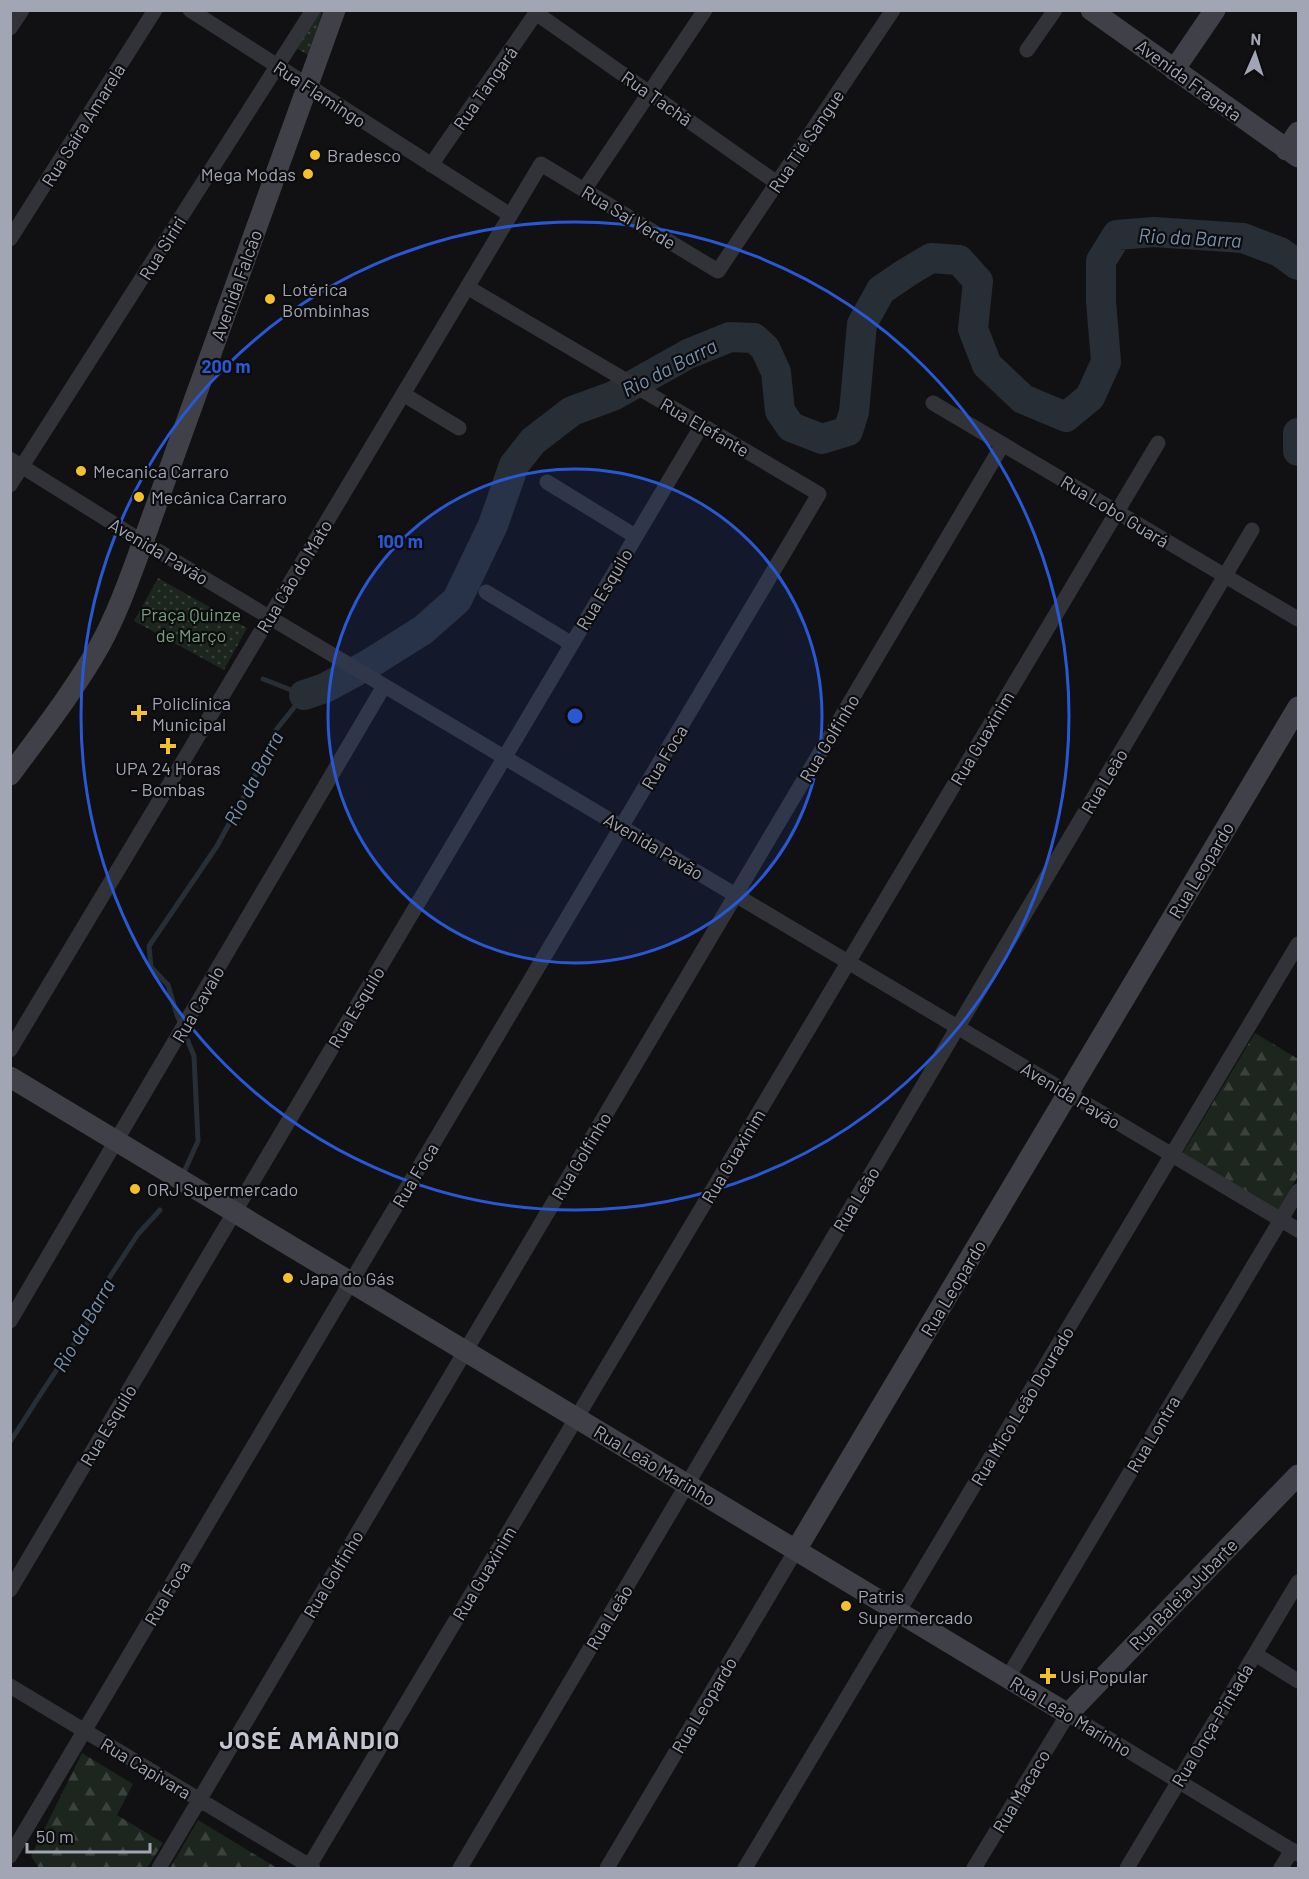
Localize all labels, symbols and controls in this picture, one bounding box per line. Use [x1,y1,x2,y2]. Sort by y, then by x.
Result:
north arrow [1225,24,1285,84]
text: N [1250,29,1262,48]
street label: Avenida Fragata [1132,34,1246,126]
street label: Rua Tangará [448,42,522,134]
street label: Rua Flamingo [270,56,370,132]
street label: Rua Saíra Amarela [36,60,130,190]
street label: Rua Tachã [618,66,696,130]
street label: Rua Tié Sangue [763,85,849,197]
place label: Bradesco [327,144,401,166]
marker: Bradesco [308,148,322,162]
place label: Mega Modas [201,163,296,185]
marker: Mega Modas [301,167,315,181]
street label: Rua Saí Verde [578,180,680,254]
street label: Rua Siriri [134,212,190,284]
water label: Rio da Barra [1138,222,1242,252]
street label: Avenida Falcão [206,227,266,343]
place label: Lotérica Bombinhas [282,278,370,321]
marker: Lotérica Bombinhas [263,292,277,306]
water label: Rio da Barra [618,333,720,401]
text: 200 m [201,355,251,377]
street label: Rua Elefante [657,393,753,461]
place label: Mecanica Carraro [93,460,229,482]
marker: Mecanica Carraro [74,464,88,478]
street label: Rua Lobo Guará [1057,470,1173,552]
place label: Mecânica Carraro [151,486,287,508]
marker: Mecânica Carraro [132,490,146,504]
street label: Avenida Pavão [105,513,213,589]
street label: Rua Cão do Mato [252,515,336,637]
text: 100 m [377,530,423,552]
street label: Rua Esquilo [571,544,637,634]
park label: Praça Quinze de Março [141,603,241,646]
street label: Rua Guaxinim [945,687,1019,789]
street label: Rua Golfinho [794,690,864,786]
place label: Policlínica Municipal [152,692,231,735]
marker: Policlínica Municipal [130,704,148,722]
centre of rings [565,706,585,726]
street label: Rua Foca [636,721,692,793]
water label: Rio da Barra [218,727,288,829]
marker: UPA 24 Horas - Bombas [159,737,177,755]
street label: Rua Leão [1076,744,1132,818]
place label: UPA 24 Horas - Bombas [115,757,221,800]
street label: Avenida Pavão [600,808,708,884]
street label: Rua Leopardo [1164,818,1238,922]
street label: Rua Cavalo [167,962,229,1046]
street label: Rua Esquilo [323,962,389,1052]
street label: Avenida Pavão [1017,1057,1125,1133]
street label: Rua Guaxinim [696,1105,770,1207]
street label: Rua Golfinho [546,1108,616,1204]
street label: Rua Foca [387,1139,443,1211]
street label: Rua Leão [828,1162,884,1236]
place label: ORJ Supermercado [147,1178,298,1200]
marker: ORJ Supermercado [128,1182,142,1196]
street label: Rua Leopardo [916,1236,990,1340]
place label: Japa do Gás [300,1267,394,1289]
marker: Japa do Gás [281,1271,295,1285]
water label: Rio da Barra [47,1274,119,1376]
street label: Rua Mico Leão Dourado [966,1322,1078,1490]
street label: Rua Esquilo [75,1380,141,1470]
street label: Rua Lontra [1122,1392,1184,1476]
street label: Rua Leão Marinho [590,1420,720,1510]
street label: Rua Guaxinim [447,1522,521,1624]
street label: Rua Golfinho [298,1526,368,1622]
street label: Rua Baleia Jubarte [1124,1534,1242,1654]
street label: Rua Foca [139,1557,195,1629]
street label: Rua Leão [581,1580,637,1654]
place label: Patris Supermercado [858,1585,973,1628]
marker: Patris Supermercado [839,1599,853,1613]
street label: Rua Leopardo [667,1653,741,1757]
street label: Rua Onça-Pintada [1167,1660,1257,1790]
place label: Usi Popular [1060,1665,1149,1687]
marker: Usi Popular [1041,1669,1055,1683]
street label: Rua Leão Marinho [1006,1671,1136,1761]
district label: JOSÉ AMÂNDIO [219,1725,401,1754]
street label: Rua Capivara [97,1732,195,1804]
street label: Rua Macaco [988,1745,1054,1837]
scale bar [27,1816,150,1854]
text: 50 m [36,1825,74,1847]

